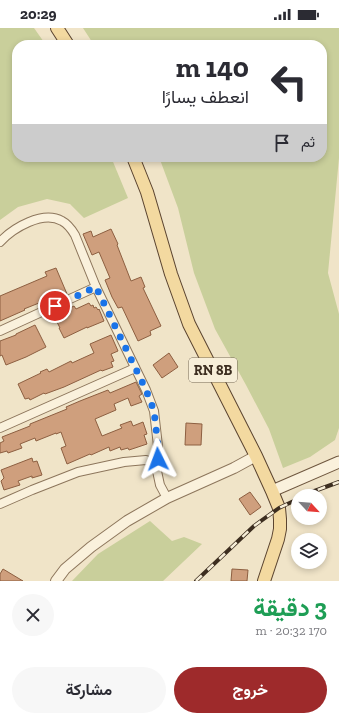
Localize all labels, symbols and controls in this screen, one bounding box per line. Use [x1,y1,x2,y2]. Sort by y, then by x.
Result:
text: 20:29 [20,5,57,23]
text: 140 m [176,51,249,84]
icon: left [263,56,315,108]
text: انعطف يسارًا [162,86,249,108]
icon: arrive [271,132,293,154]
text: ثم [301,133,315,151]
pin [38,289,72,323]
icon: arrive [44,295,66,317]
road number: RN 8B [189,358,237,382]
position arrow [137,438,179,480]
north arrow [291,489,327,525]
map controls [291,489,327,569]
button: layers [291,533,327,569]
text: 3 دقيقة [253,593,327,622]
button: close [12,594,54,636]
text: 170 m · 20:32 [256,623,327,638]
button: مشاركة [12,667,166,713]
button: خروج [174,667,327,713]

